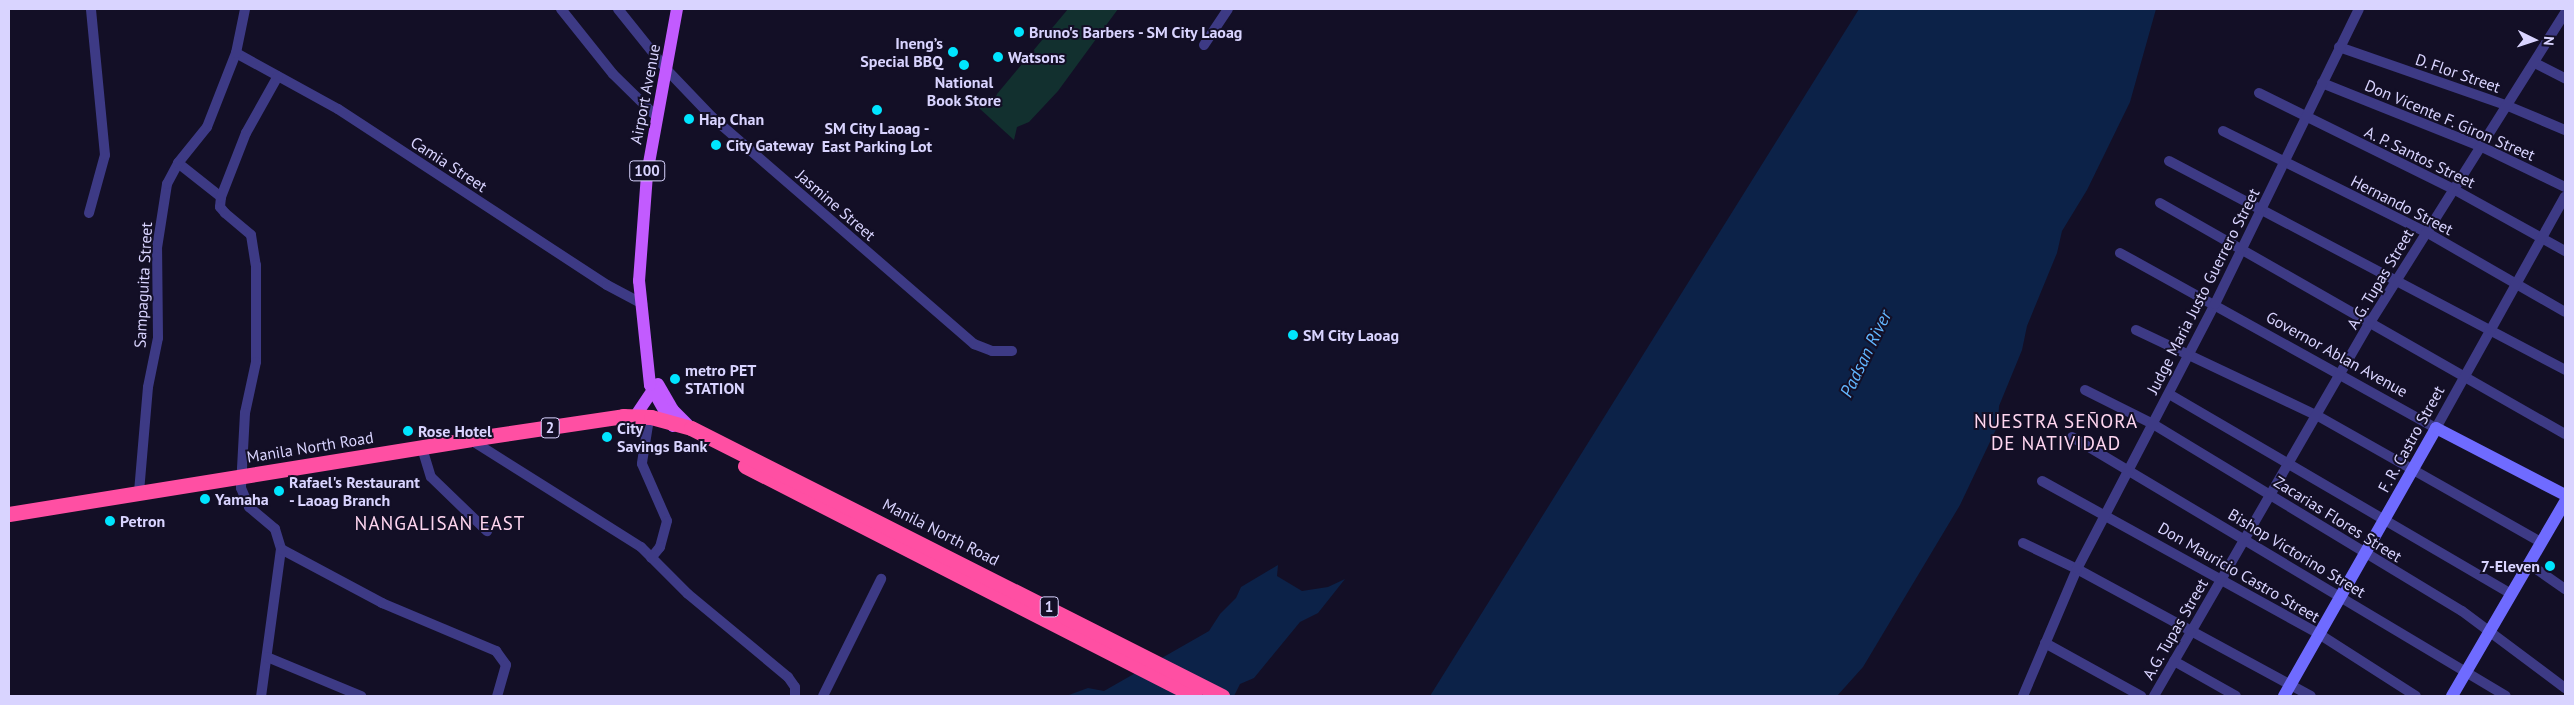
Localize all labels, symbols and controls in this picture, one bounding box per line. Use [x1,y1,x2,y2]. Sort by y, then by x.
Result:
north arrow [2509,15,2559,65]
place label: Bruno's Barbers - SM City Laoag [1029,22,1245,42]
marker: Bruno's Barbers - SM City Laoag [1013,26,1025,38]
place label: Ineng’s Special BBQ [860,33,943,71]
text: N [2540,36,2558,46]
street label: Airport Avenue [626,42,664,146]
marker: Ineng’s Special BBQ [947,46,959,58]
place label: Watsons [1008,47,1065,67]
street label: D. Flor Street [2412,49,2504,97]
marker: Watsons [992,51,1004,63]
marker: National Book Store [958,59,970,71]
place label: National Book Store [927,72,1001,110]
street label: Don Vicente F. Giron Street [2361,75,2539,165]
marker: SM City Laoag - East Parking Lot [871,104,883,116]
place label: Hap Chan [699,109,764,129]
marker: Hap Chan [683,113,695,125]
place label: SM City Laoag - East Parking Lot [822,118,932,156]
street label: A. P. Santos Street [2361,121,2479,193]
street label: Camia Street [407,132,491,196]
place label: City Gateway [726,135,815,155]
marker: City Gateway [710,139,722,151]
road number: 100 [628,158,666,184]
street label: Jasmine Street [792,165,880,245]
street label: Hernando Street [2348,171,2456,239]
street label: Judge Maria Justo Guerrero Street [2143,185,2263,397]
street label: Sampaguita Street [130,222,156,348]
street label: A.G. Tupas Street [2342,225,2418,333]
water label: Padsan River [1836,307,1896,401]
street label: Governor Ablan Avenue [2262,307,2412,401]
place label: SM City Laoag [1303,325,1400,345]
marker: SM City Laoag [1287,329,1299,341]
place label: metro PET STATION [685,360,756,398]
marker: metro PET STATION [669,373,681,385]
street label: F. R. Castro Street [2373,381,2449,497]
district label: NUESTRA SEÑORA DE NATIVIDAD [1972,411,2140,455]
road number: 2 [540,416,560,440]
place label: City Savings Bank [617,418,707,456]
place label: Rose Hotel [418,421,492,441]
marker: Rose Hotel [402,425,414,437]
street label: Manila North Road [245,427,375,467]
marker: City Savings Bank [601,431,613,443]
place label: Rafael's Restaurant - Laoag Branch [289,472,420,510]
street label: Zacarias Flores Street [2271,472,2405,566]
marker: Rafael's Restaurant - Laoag Branch [273,485,285,497]
place label: Yamaha [215,489,269,509]
marker: Yamaha [199,493,211,505]
street label: Manila North Road [880,494,1002,570]
street label: Bishop Victorino Street [2225,504,2369,602]
place label: Petron [120,511,165,531]
district label: NANGALISAN EAST [353,513,527,535]
marker: Petron [104,515,116,527]
street label: Don Mauricio Castro Street [2155,518,2323,626]
place label: 7-Eleven [2481,556,2540,576]
marker: 7-Eleven [2544,560,2556,572]
street label: A.G. Tupas Street [2138,574,2212,684]
road number: 1 [1039,594,1059,620]

